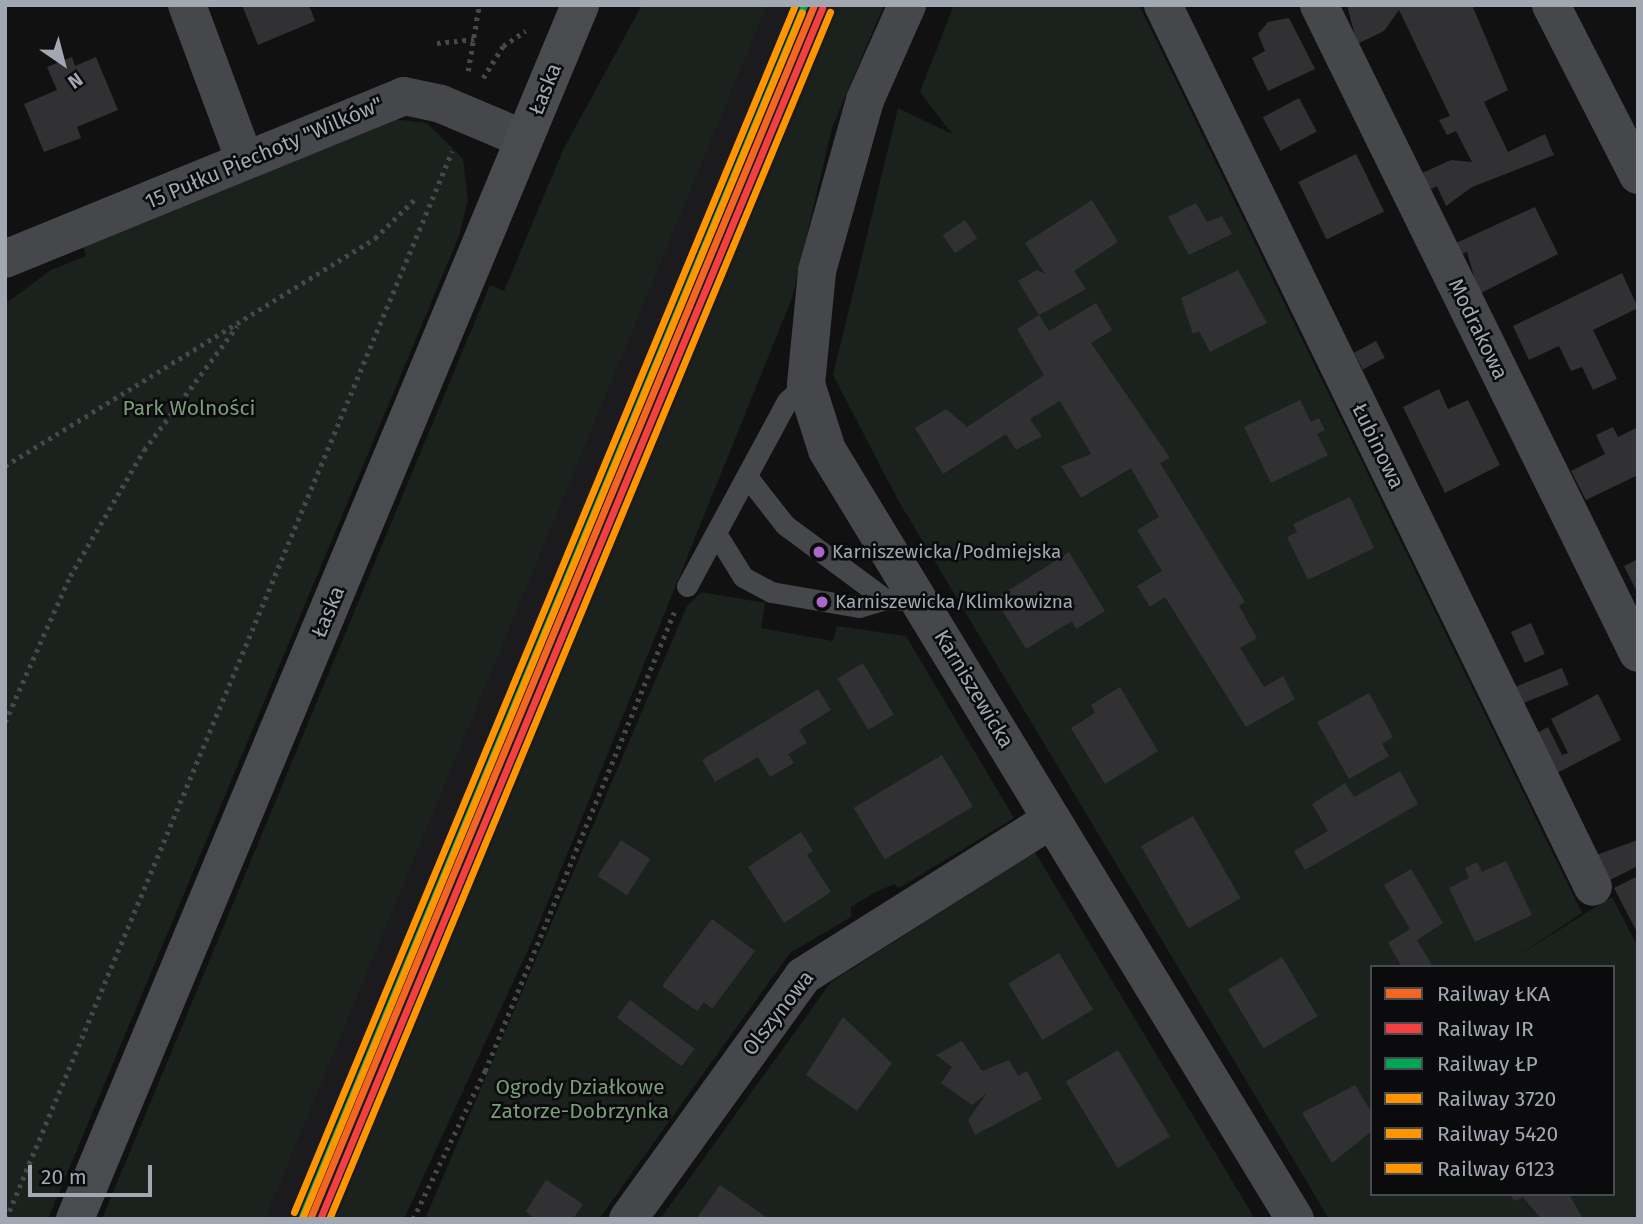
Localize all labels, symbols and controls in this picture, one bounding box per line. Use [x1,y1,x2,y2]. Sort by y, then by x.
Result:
north arrow [28,28,98,98]
street label: Łaska [523,59,567,119]
text: N [64,68,87,94]
street label: 15 Pułku Piechoty "Wilków" [141,91,387,215]
street label: Modrakowa [1443,274,1513,384]
park label: Park Wolności [123,395,255,421]
street label: Łubinowa [1347,399,1409,493]
place label: Karniszewicka/Podmiejska [832,541,1061,563]
marker: Karniszewicka/Podmiejska [812,545,826,559]
street label: Łaska [306,582,350,642]
place label: Karniszewicka/Klimkowizna [835,591,1073,613]
marker: Karniszewicka/Klimkowizna [815,595,829,609]
street label: Karniszewicka [929,625,1019,753]
legend [1370,965,1615,1196]
street label: Olszynowa [737,966,819,1060]
text: Railway ŁKA [1437,981,1550,1007]
text: Railway IR [1437,1016,1534,1042]
text: Railway ŁP [1437,1051,1538,1077]
park label: Ogrody Działkowe Zatorze-Dobrzynka [491,1074,669,1124]
text: Railway 3720 [1437,1086,1556,1112]
text: Railway 5420 [1437,1121,1558,1147]
scale bar [32,1150,156,1194]
text: Railway 6123 [1437,1156,1555,1182]
text: 20 m [41,1164,87,1190]

